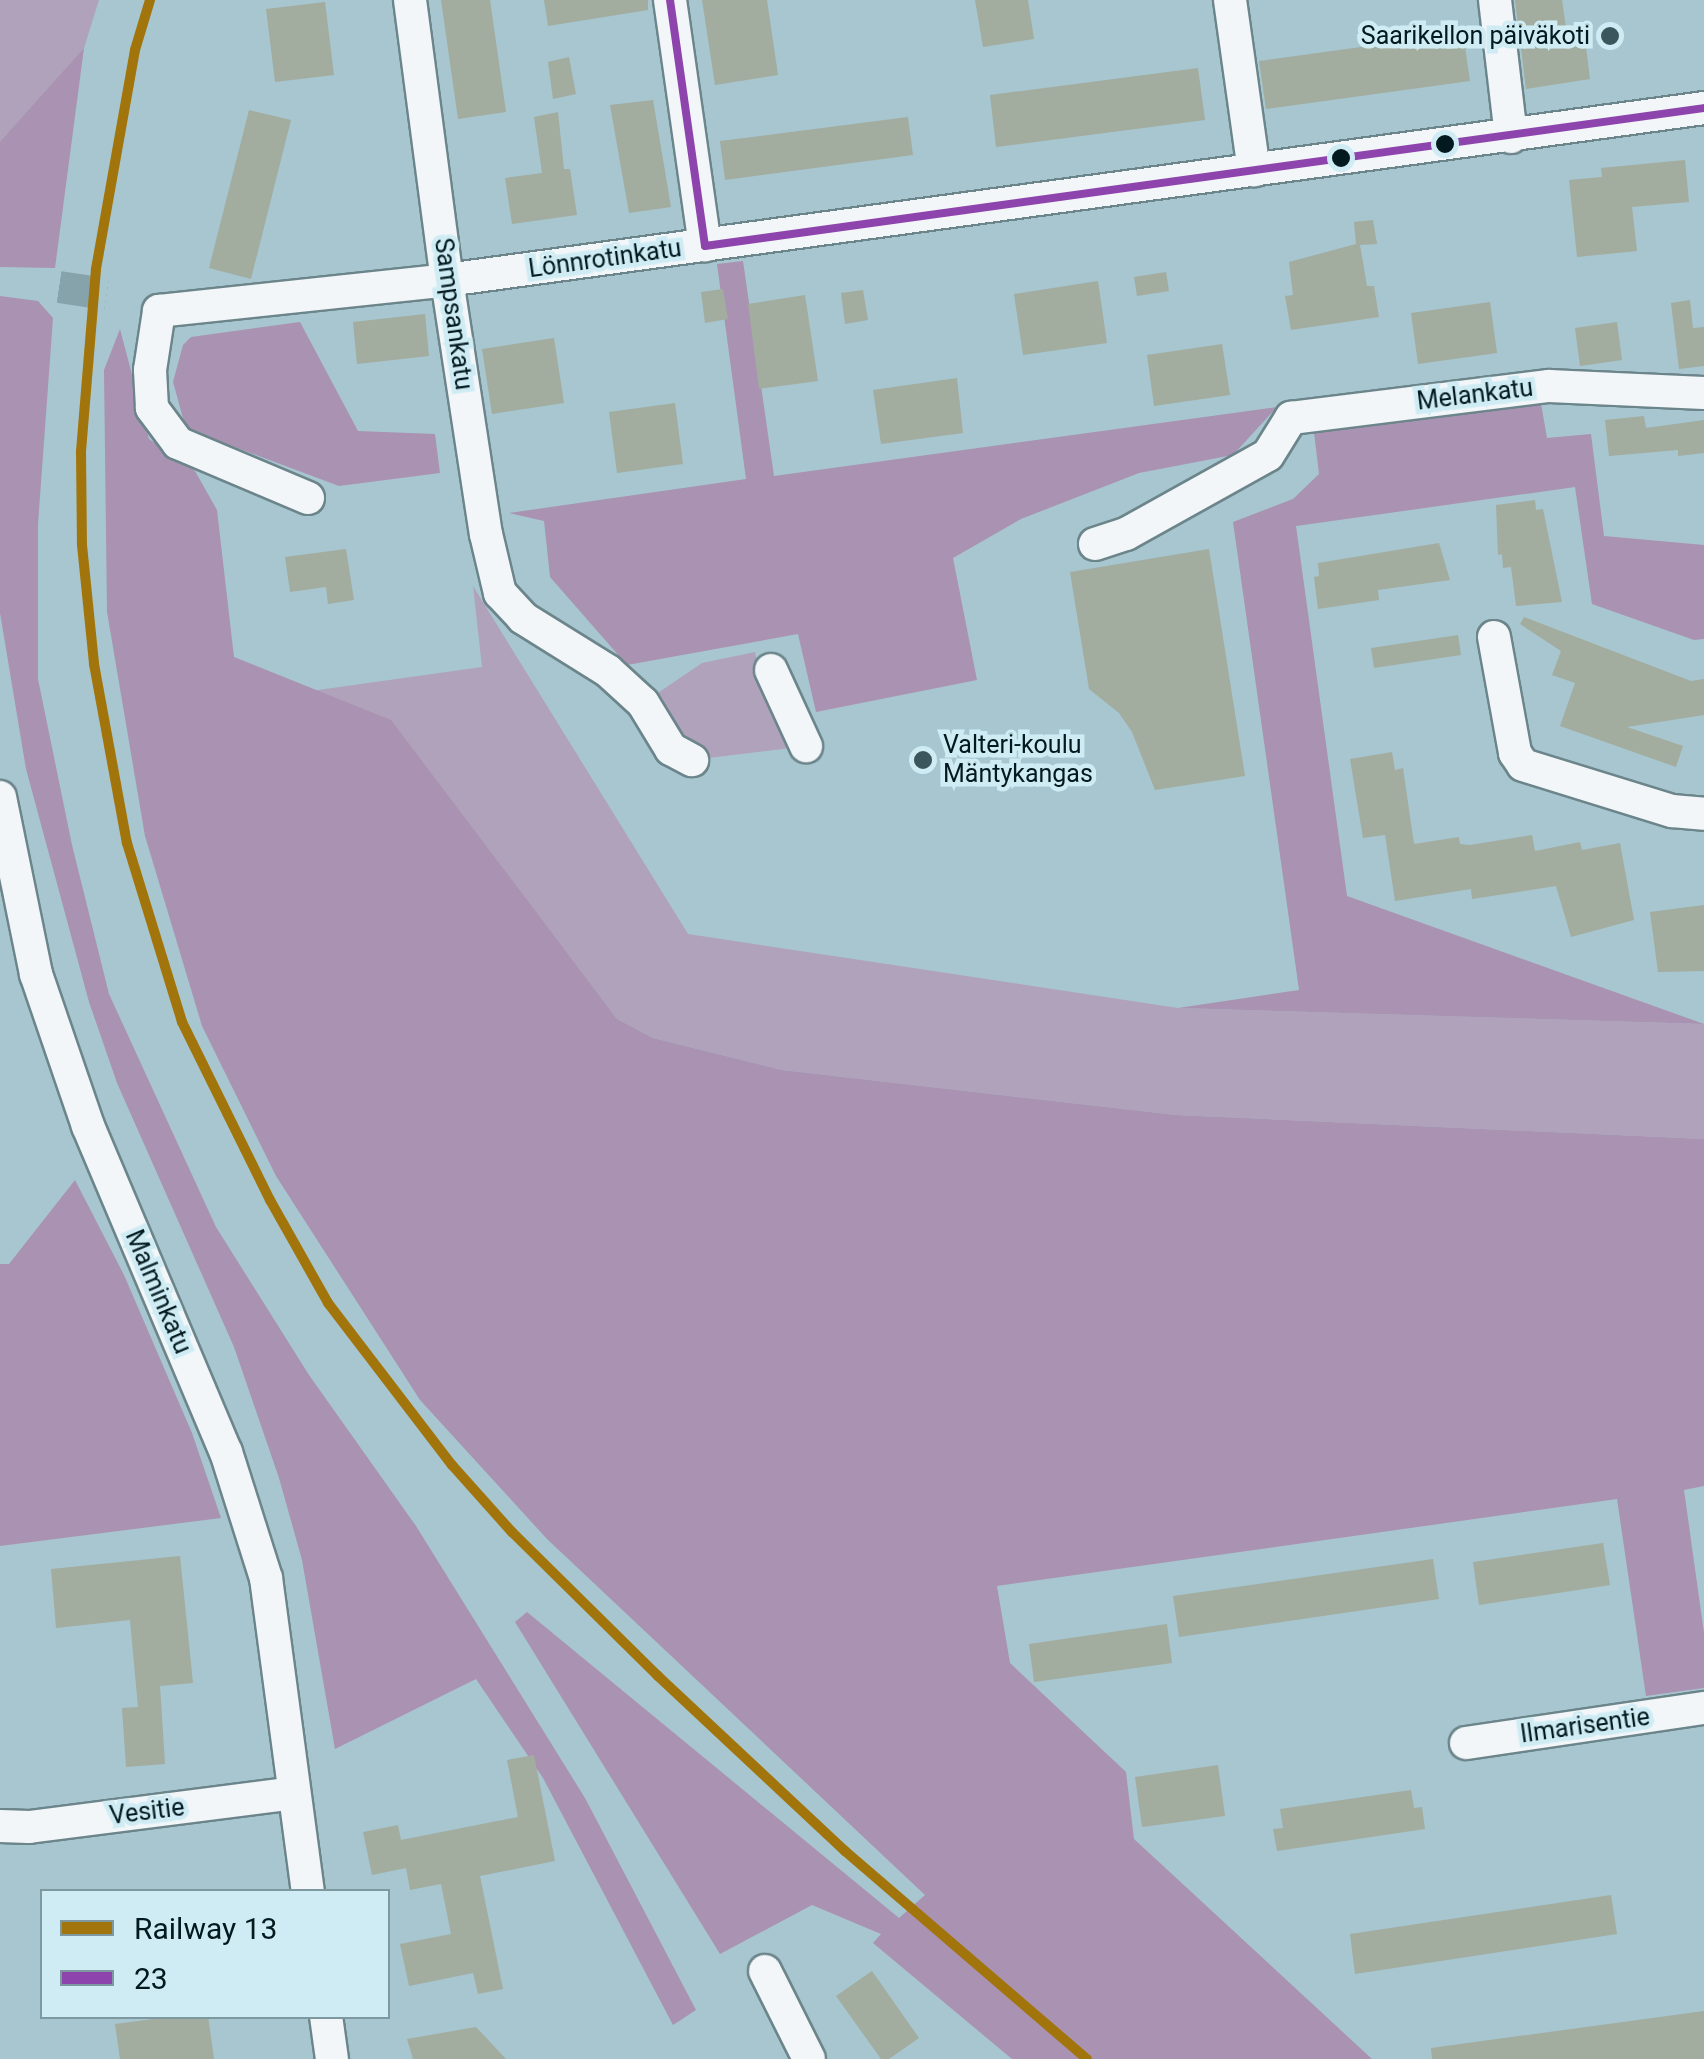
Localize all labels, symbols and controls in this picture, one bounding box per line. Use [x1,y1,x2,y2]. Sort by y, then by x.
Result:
place label: Saarikellon päiväkoti [1361,21,1590,51]
marker: Saarikellon päiväkoti [1599,25,1621,47]
unlabelled marker [1435,134,1455,154]
unlabelled marker [1331,148,1351,168]
street label: Lönnrotinkatu [527,233,683,285]
street label: Sampsankatu [428,236,478,392]
street label: Melankatu [1415,373,1535,417]
place label: Valteri-koulu Mäntykangas [943,731,1093,790]
marker: Valteri-koulu Mäntykangas [912,749,934,771]
street label: Malminkatu [118,1226,198,1358]
street label: Ilmarisentie [1518,1702,1652,1750]
street label: Vesitie [108,1793,186,1831]
legend [40,1889,390,2019]
text: Railway 13 [134,1911,277,1946]
text: 23 [134,1961,168,1996]

